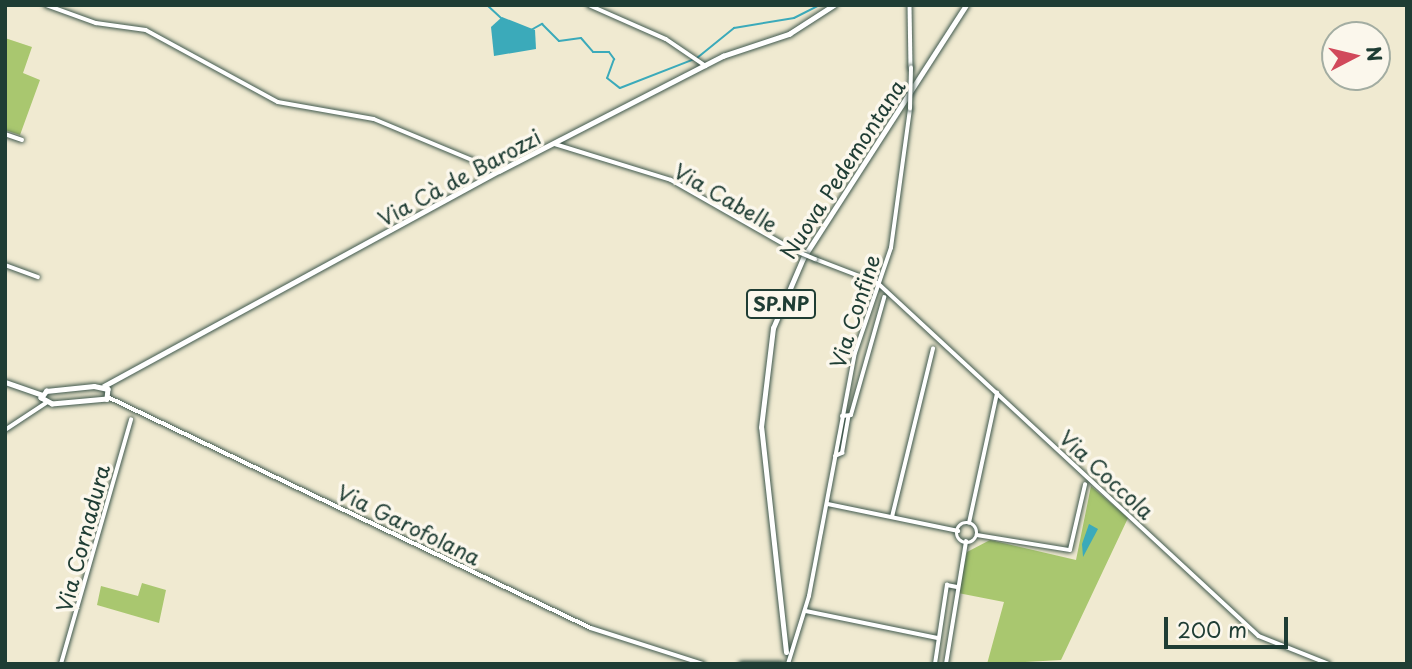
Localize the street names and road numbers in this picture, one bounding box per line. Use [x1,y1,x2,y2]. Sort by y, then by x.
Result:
street label: Nuova Pedemontana [774,74,910,264]
street label: Via Cà de Barozzi [372,123,546,231]
street label: Via Cabelle [670,158,782,236]
street label: Via Confine [824,251,884,371]
road number: SP.NP [744,288,818,320]
street label: Via Coccola [1055,424,1159,524]
street label: Via Cornadura [50,462,114,614]
street label: Via Garofolana [333,478,485,570]

